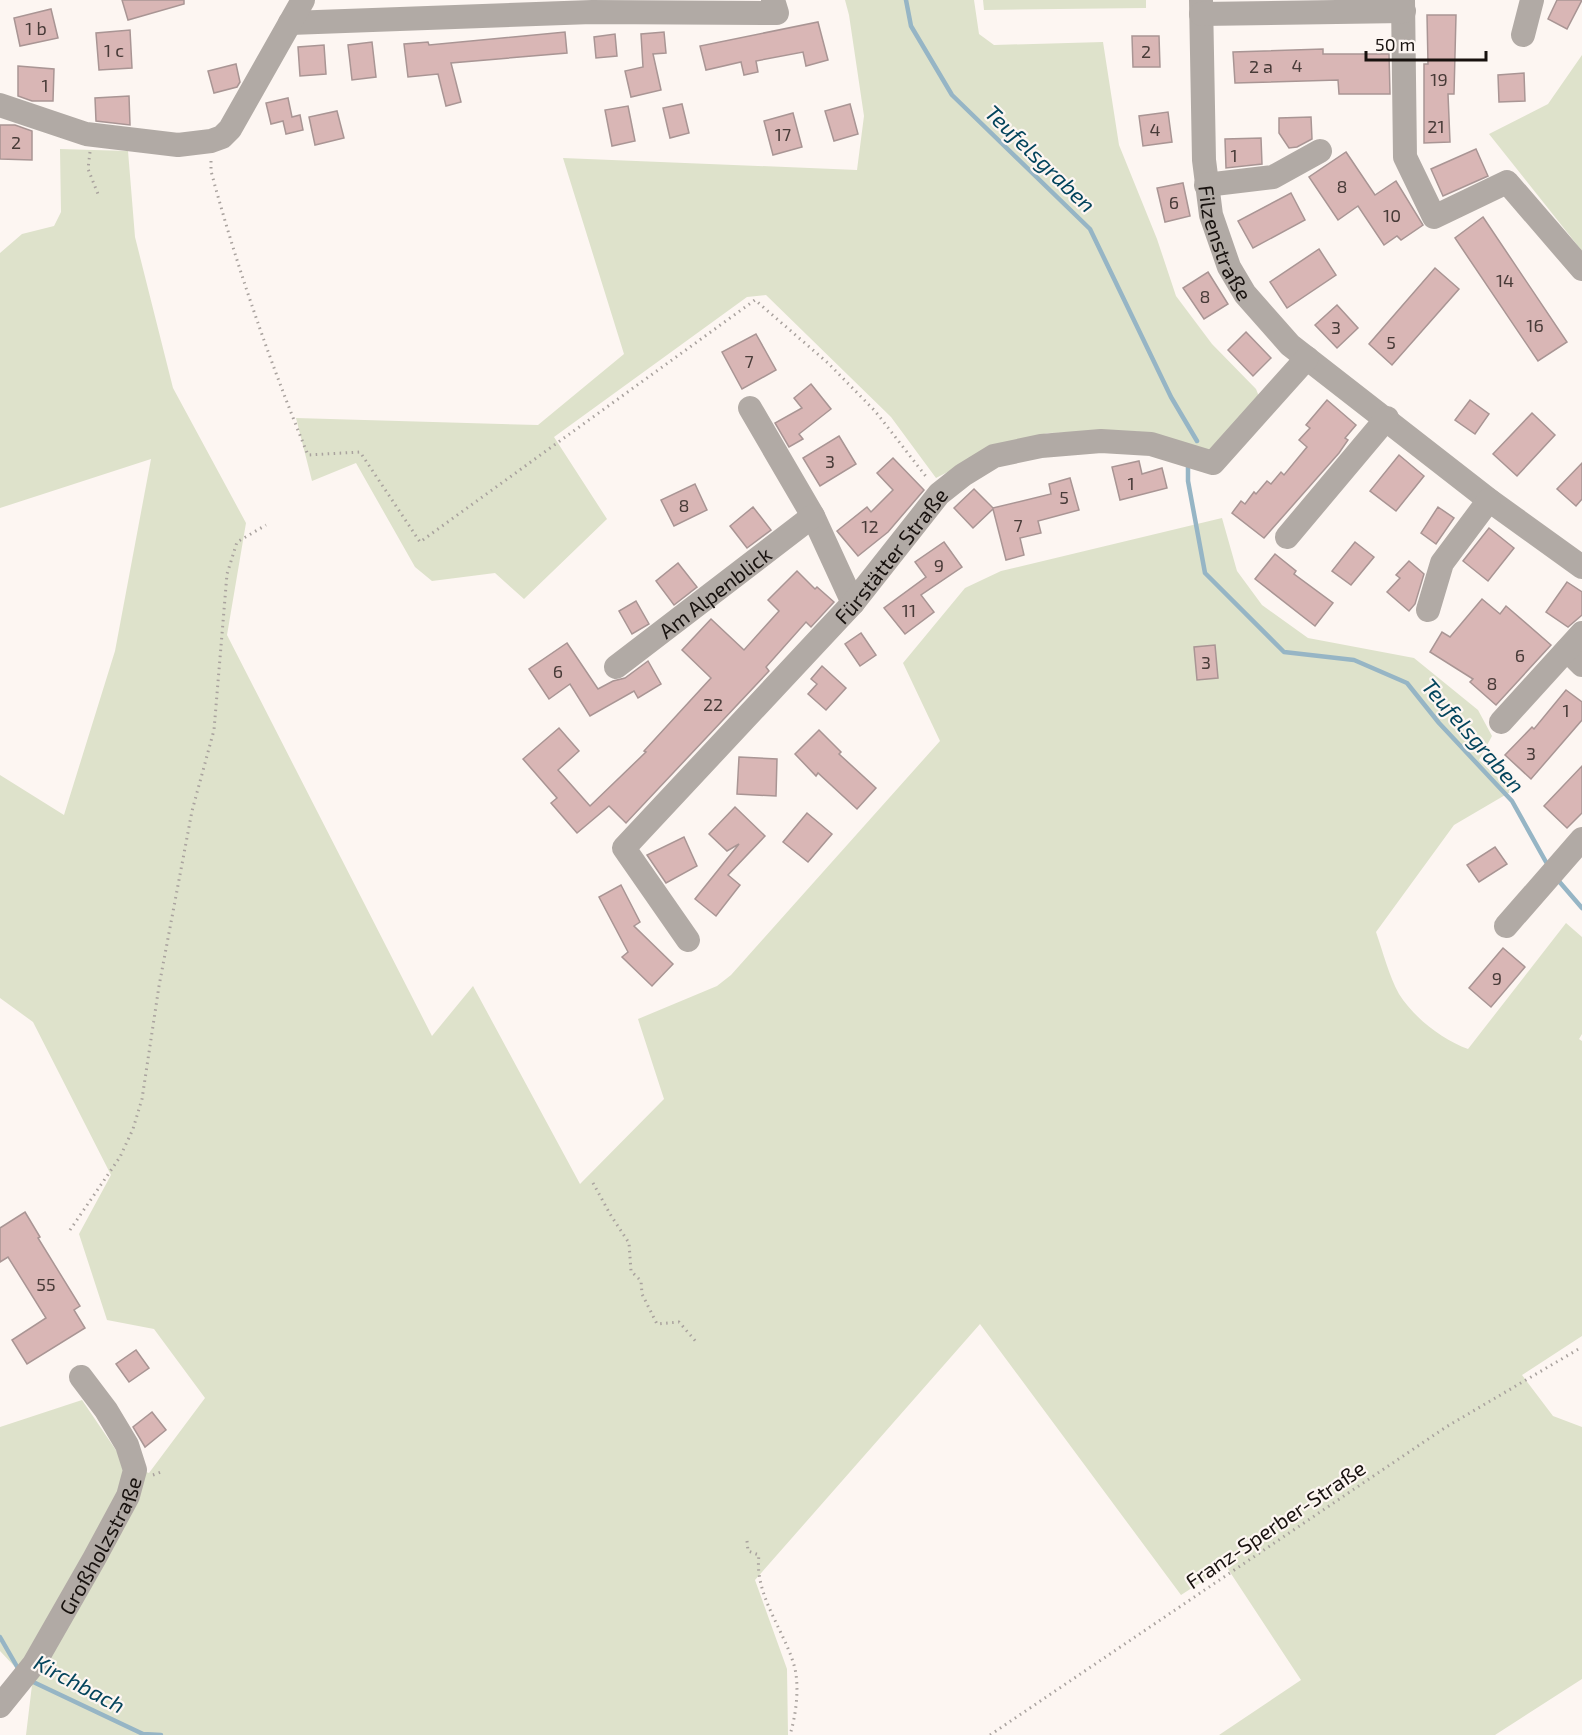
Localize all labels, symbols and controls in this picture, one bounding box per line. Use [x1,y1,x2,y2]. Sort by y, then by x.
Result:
house number: 1 b [25,17,47,39]
scale bar [1366,24,1486,62]
text: 50 m [1375,33,1415,55]
house number: 1 c [104,39,124,61]
house number: 2 [1141,40,1151,62]
house number: 4 [1291,54,1303,76]
house number: 2 a [1249,55,1273,77]
house number: 19 [1430,68,1448,90]
house number: 1 [41,74,49,96]
water label: Teufelsgraben [980,99,1102,217]
house number: 21 [1427,115,1445,137]
house number: 4 [1149,118,1161,140]
house number: 17 [775,123,791,145]
house number: 2 [11,131,21,153]
house number: 1 [1230,144,1238,166]
house number: 8 [1337,175,1347,197]
street label: Filzenstraße [1195,184,1258,304]
house number: 6 [1169,191,1179,213]
house number: 10 [1383,204,1401,226]
house number: 14 [1496,269,1514,291]
house number: 8 [1200,285,1210,307]
house number: 16 [1526,314,1544,336]
house number: 3 [1331,316,1341,338]
house number: 5 [1386,331,1396,353]
house number: 7 [744,350,754,372]
house number: 3 [825,450,835,472]
house number: 1 [1127,472,1135,494]
street label: Fürstätter Straße [828,482,952,628]
house number: 5 [1059,486,1069,508]
house number: 8 [679,494,689,516]
house number: 7 [1013,514,1023,536]
house number: 12 [861,515,879,537]
street label: Am Alpenblick [653,540,776,643]
house number: 9 [934,554,944,576]
house number: 11 [902,599,916,621]
house number: 6 [1515,644,1525,666]
house number: 3 [1201,651,1211,673]
house number: 6 [553,660,563,682]
water label: Teufelsgraben [1417,672,1531,798]
house number: 8 [1487,672,1497,694]
house number: 22 [703,693,723,715]
house number: 1 [1562,699,1570,721]
house number: 3 [1526,742,1536,764]
house number: 9 [1492,967,1502,989]
house number: 55 [36,1273,56,1295]
street label: Franz-Sperber-Straße [1180,1455,1370,1593]
street label: Großholzstraße [53,1474,145,1618]
water label: Kirchbach [30,1648,130,1718]

